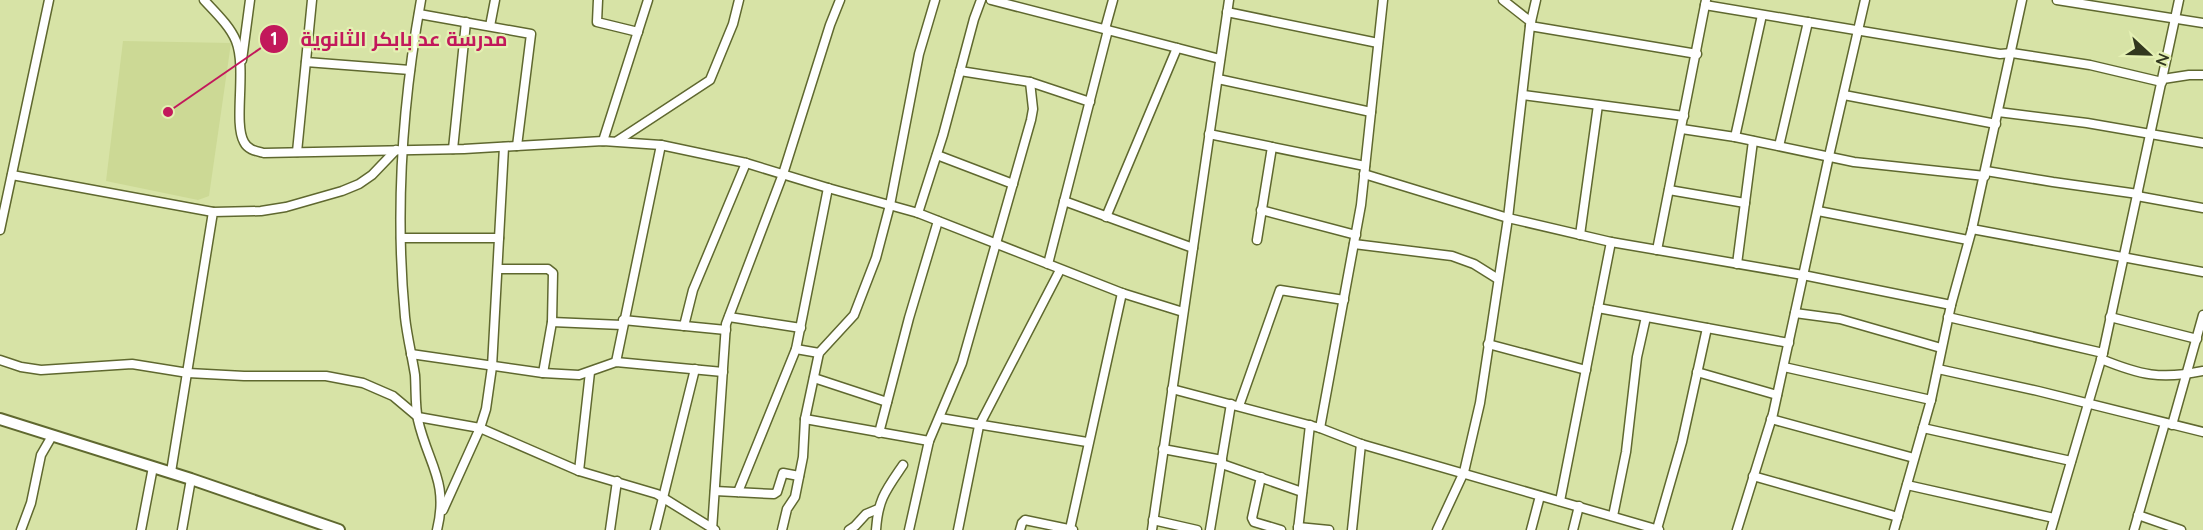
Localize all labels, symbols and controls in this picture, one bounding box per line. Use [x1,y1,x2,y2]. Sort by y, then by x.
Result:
callout: مدرسة عد بابكر الثانوية [259,20,520,58]
north arrow [2119,24,2179,84]
text: مدرسة عد بابكر الثانوية [301,26,508,51]
text: 1 [270,27,278,50]
text: N [2151,50,2174,69]

